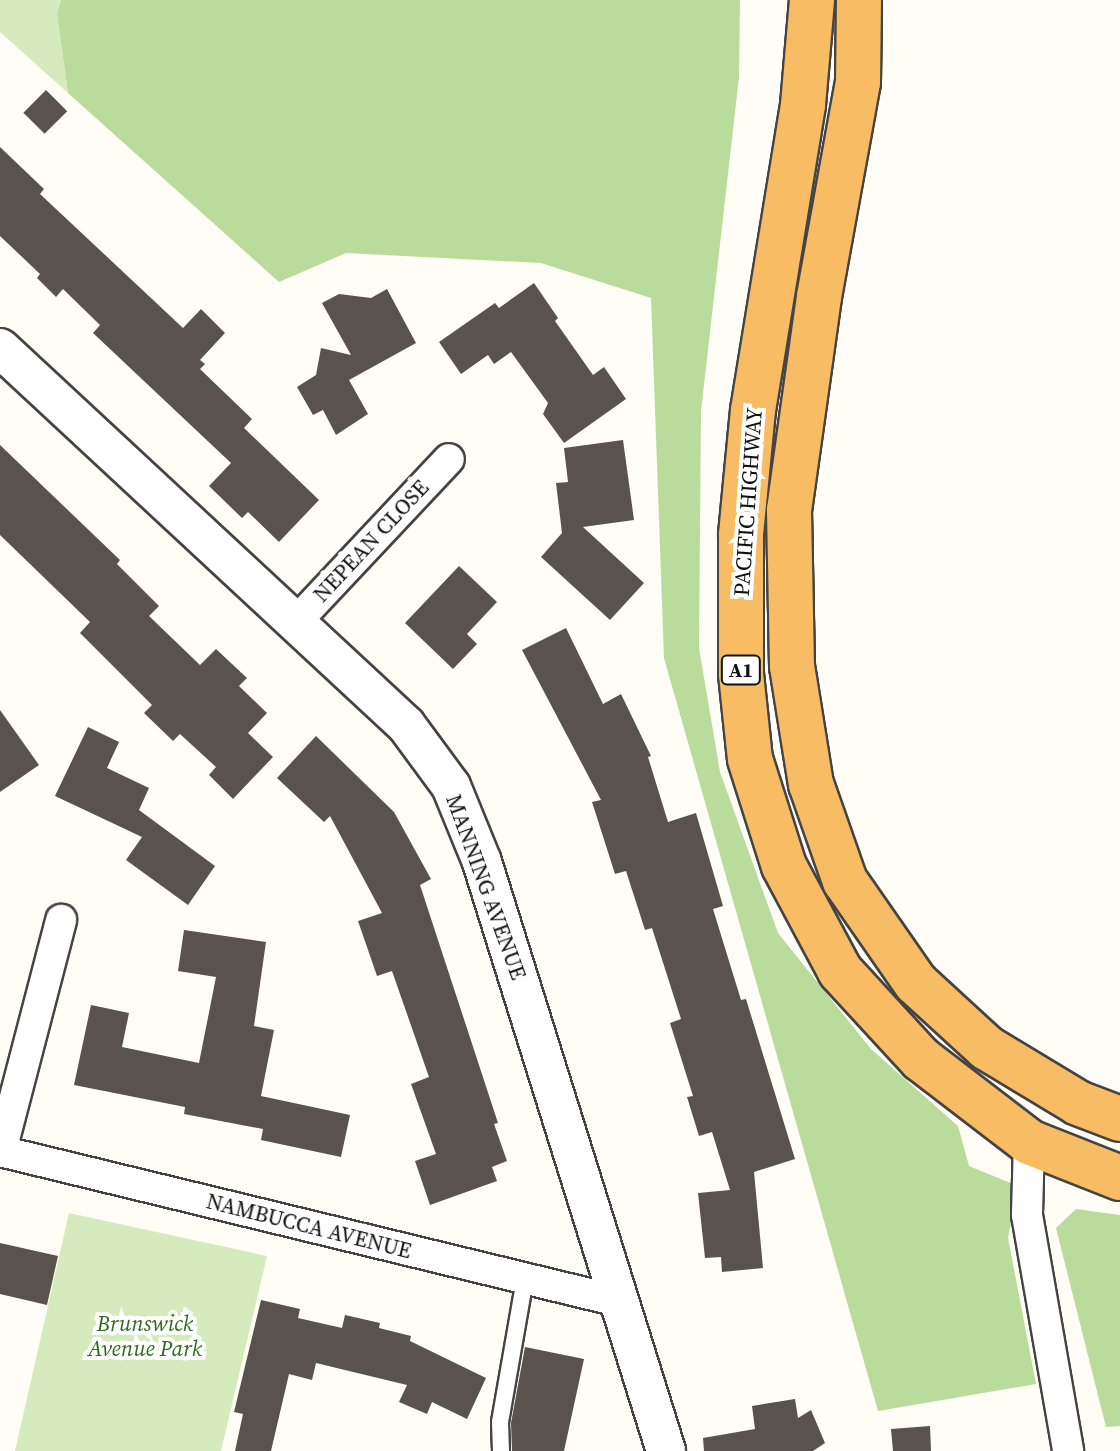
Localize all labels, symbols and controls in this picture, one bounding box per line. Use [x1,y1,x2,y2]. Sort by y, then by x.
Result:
street label: PACIFIC HIGHWAY [728,407,768,597]
street label: NEPEAN CLOSE [308,474,434,608]
road number: A1 [719,654,763,686]
street label: MANNING AVENUE [440,791,532,983]
street label: NAMBUCCA AVENUE [204,1188,414,1264]
park label: Brunswick Avenue Park [88,1310,202,1362]

